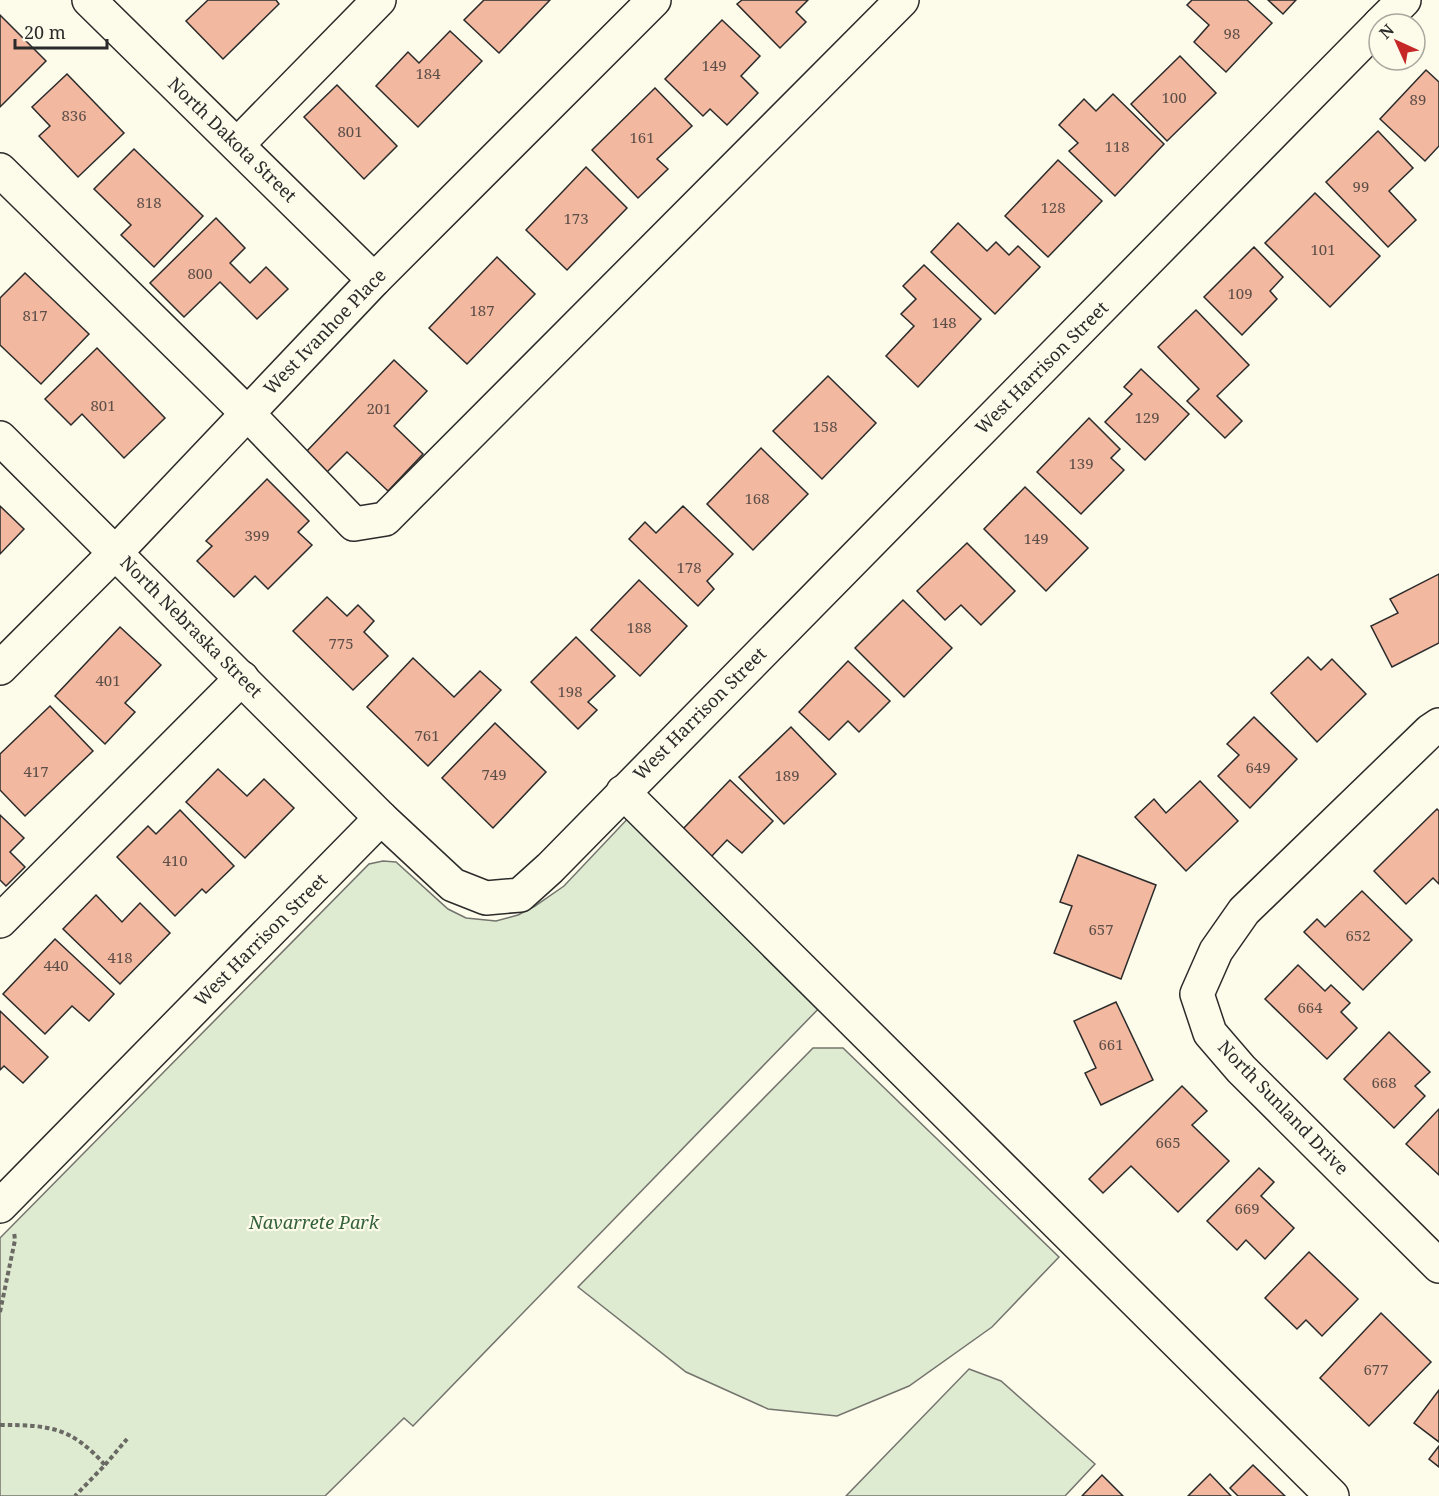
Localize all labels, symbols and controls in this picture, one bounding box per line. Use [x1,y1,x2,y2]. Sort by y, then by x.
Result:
scale bar [15,12,106,50]
north arrow [1367,12,1427,72]
text: N [1374,19,1399,44]
text: 20 m [24,20,66,44]
house number: 98 [1224,23,1240,43]
house number: 149 [701,55,727,75]
house number: 184 [415,63,441,83]
street label: North Dakota Street [163,72,302,207]
house number: 100 [1161,87,1187,107]
house number: 89 [1410,89,1426,109]
house number: 836 [61,105,87,125]
house number: 801 [337,121,363,141]
house number: 161 [629,127,655,147]
house number: 118 [1104,136,1130,156]
house number: 99 [1353,176,1369,196]
house number: 818 [136,192,162,212]
house number: 128 [1040,197,1066,217]
house number: 173 [563,208,589,228]
house number: 101 [1310,239,1336,259]
house number: 800 [187,263,213,283]
street label: West Ivanhoe Place [258,263,391,400]
house number: 109 [1227,283,1253,303]
street label: West Harrison Street [970,296,1113,439]
house number: 187 [469,300,495,320]
house number: 817 [22,305,48,325]
house number: 148 [931,312,957,332]
house number: 801 [90,395,116,415]
house number: 201 [366,398,392,418]
house number: 129 [1134,407,1160,427]
house number: 158 [812,416,838,436]
house number: 139 [1068,453,1094,473]
house number: 168 [744,488,770,508]
house number: 399 [244,525,270,545]
house number: 149 [1023,528,1049,548]
street label: North Nebraska Street [116,550,268,702]
house number: 178 [676,557,702,577]
house number: 188 [626,617,652,637]
house number: 775 [328,633,354,653]
street label: West Harrison Street [628,642,771,785]
house number: 401 [95,670,121,690]
house number: 198 [557,681,583,701]
house number: 761 [414,725,440,745]
house number: 649 [1245,757,1271,777]
house number: 417 [23,761,49,781]
house number: 749 [481,764,507,784]
house number: 189 [774,765,800,785]
house number: 410 [162,850,188,870]
street label: West Harrison Street [189,868,332,1011]
house number: 657 [1088,919,1114,939]
house number: 652 [1345,925,1371,945]
house number: 418 [107,947,133,967]
house number: 440 [43,955,69,975]
house number: 664 [1297,997,1323,1017]
house number: 661 [1098,1034,1124,1054]
street label: North Sunland Drive [1213,1035,1354,1180]
house number: 668 [1371,1072,1397,1092]
house number: 665 [1155,1132,1181,1152]
house number: 669 [1234,1198,1260,1218]
park label: Navarrete Park [248,1210,380,1234]
house number: 677 [1363,1359,1389,1379]

